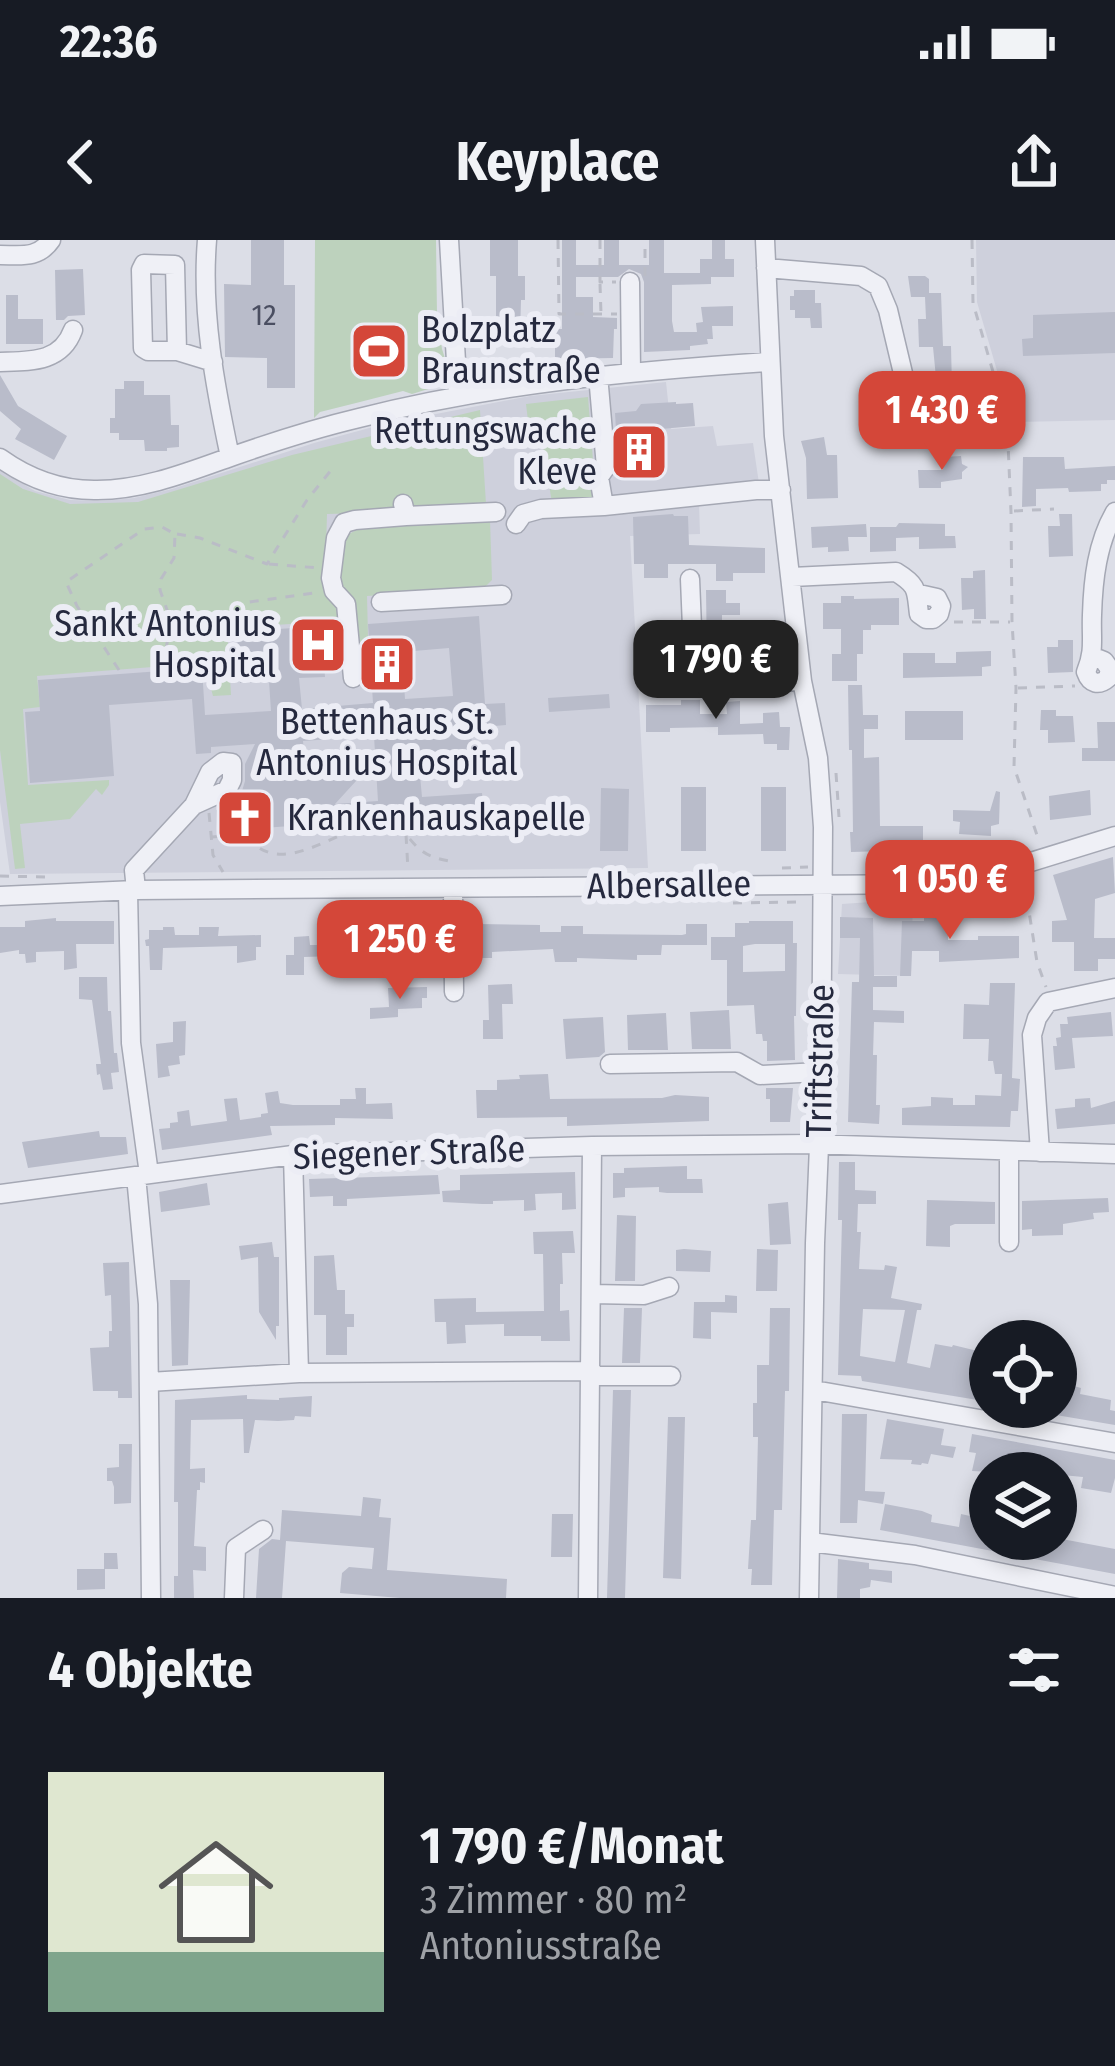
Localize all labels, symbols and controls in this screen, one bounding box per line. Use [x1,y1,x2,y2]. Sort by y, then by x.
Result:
text: 22:36 [60,15,158,69]
icon: back [48,129,114,195]
icon: share [1001,129,1067,195]
text: Keyplace [456,130,659,194]
house number: 12 [252,297,276,333]
place label: Bolzplatz Braunstraße [421,308,601,393]
sports icon: Bolzplatz Braunstraße [348,320,410,382]
pin: 1 430 € [831,371,1053,473]
text: 1 430 € [886,387,998,433]
place label: Rettungswache Kleve [374,409,597,494]
building icon: Rettungswache Kleve [608,421,670,483]
place label: Sankt Antonius Hospital [54,602,276,687]
hospital icon: Sankt Antonius Hospital [287,614,349,676]
pin: 1 790 € [605,620,827,722]
building icon: Bettenhaus St. Antonius Hospital [356,633,418,695]
text: 1 790 € [660,636,772,682]
place label: Bettenhaus St. Antonius Hospital [256,700,518,785]
church icon: Krankenhauskapelle [214,787,276,849]
place label: Krankenhauskapelle [287,796,586,840]
pin: 1 050 € [839,840,1061,942]
text: 1 050 € [892,856,1008,902]
street label: Albersallee [587,862,751,908]
pin: 1 250 € [289,900,511,1002]
text: 1 250 € [344,916,456,962]
street label: Triftstraße [797,984,843,1138]
street label: Siegener Straße [292,1127,526,1179]
map controls [969,1320,1077,1560]
button: locate [969,1320,1077,1428]
button: layers [969,1452,1077,1560]
icon: filters [1001,1637,1067,1703]
text: 4 Objekte [48,1639,253,1701]
text: 1 790 €/Monat [420,1815,724,1877]
icon: home [144,1820,288,1964]
text: 3 Zimmer · 80 m² [420,1877,687,1923]
text: Antoniusstraße [420,1923,662,1969]

